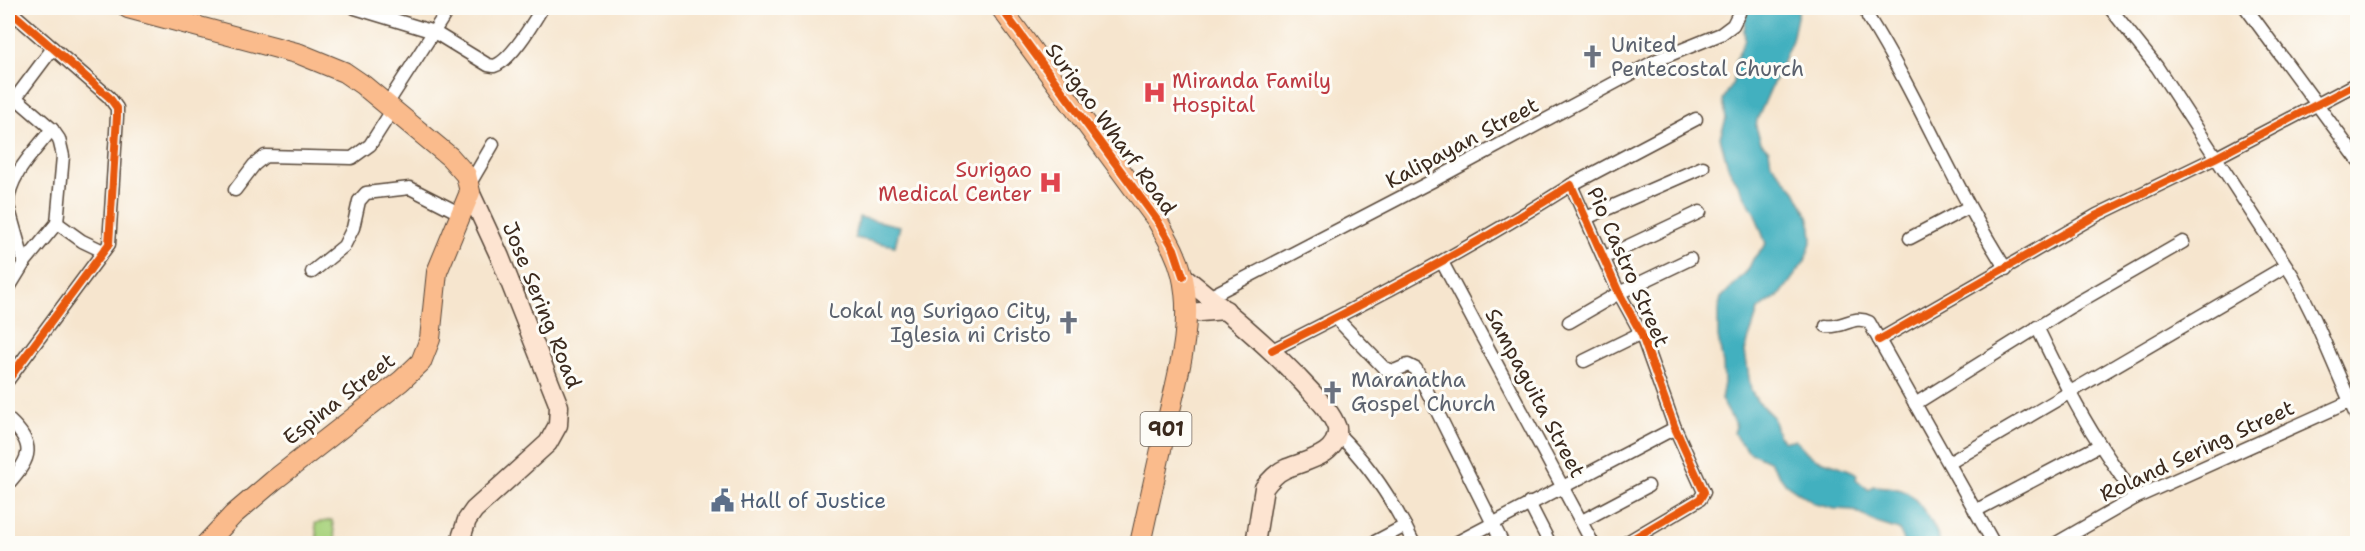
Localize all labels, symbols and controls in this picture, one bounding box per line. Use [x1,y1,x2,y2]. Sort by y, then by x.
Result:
place label: United Pentecostal Church [1611,31,1804,83]
street label: Surigao Wharf Road [1039,37,1183,221]
church icon: United Pentecostal Church [1580,44,1606,70]
place label: Miranda Family Hospital [1172,67,1331,119]
hospital icon: Miranda Family Hospital [1141,80,1167,106]
street label: Kalipayan Street [1381,91,1543,195]
place label: Surigao Medical Center [878,156,1032,208]
hospital icon: Surigao Medical Center [1037,169,1063,195]
street label: Pio Castro Street [1580,182,1676,352]
street label: Jose Sering Road [496,218,588,392]
place label: Lokal ng Surigao City, Iglesia ni Cristo [829,297,1051,349]
street label: Sampaguita Street [1478,303,1592,483]
church icon: Lokal ng Surigao City, Iglesia ni Cristo [1056,310,1082,336]
street label: Espina Street [277,346,401,452]
place label: Maranatha Gospel Church [1351,366,1496,418]
church icon: Maranatha Gospel Church [1320,379,1346,405]
street label: Roland Sering Street [2095,394,2299,508]
road number: 901 [1140,412,1192,446]
place label: Hall of Justice [740,487,886,515]
public building icon: Hall of Justice [709,488,735,514]

